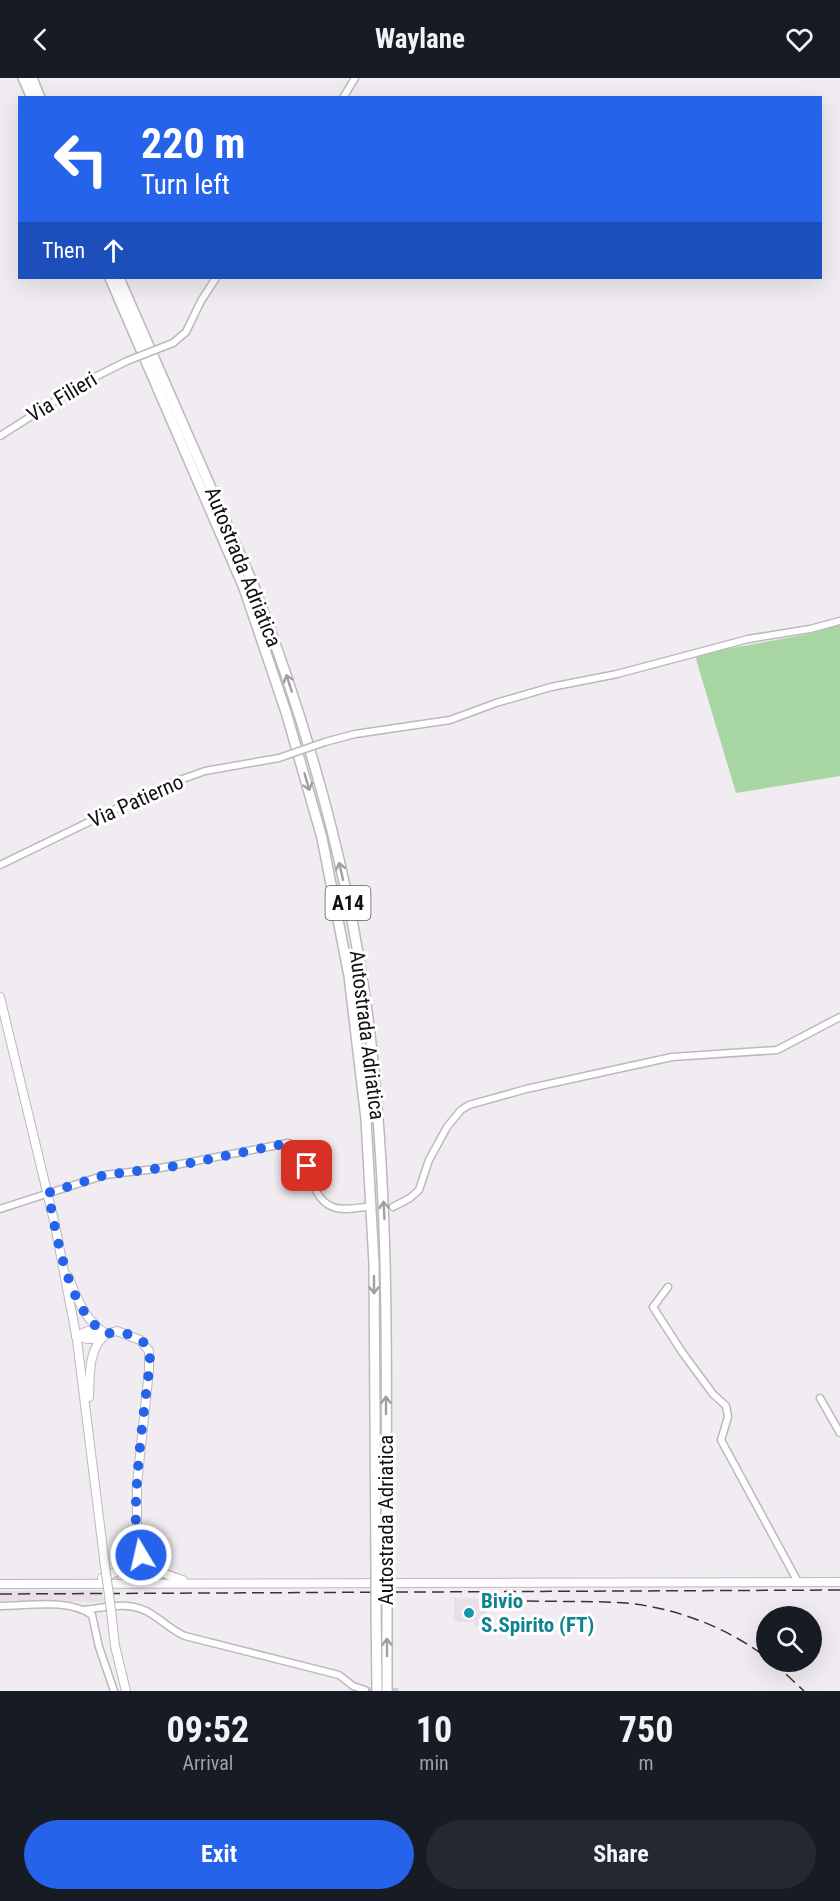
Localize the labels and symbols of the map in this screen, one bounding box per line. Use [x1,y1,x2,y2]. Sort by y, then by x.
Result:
street label: Via Filieri [23,367,101,427]
street label: Autostrada Adriatica [200,483,286,651]
one-way arrow [283,674,294,693]
street label: Via Patierno [85,769,187,833]
one-way arrow [301,772,313,791]
one-way arrow [335,862,346,881]
road number: A14 [326,886,370,920]
street label: Autostrada Adriatica [345,949,389,1121]
pin [281,1140,332,1191]
one-way arrow [378,1200,389,1220]
one-way arrow [368,1275,380,1295]
one-way arrow [380,1395,392,1415]
street label: Autostrada Adriatica [374,1435,398,1605]
position arrow [109,1523,173,1587]
place label: Bivio S.Spirito (FT) [481,1589,594,1637]
marker: Bivio S.Spirito (FT) [462,1606,476,1620]
one-way arrow [381,1638,393,1658]

